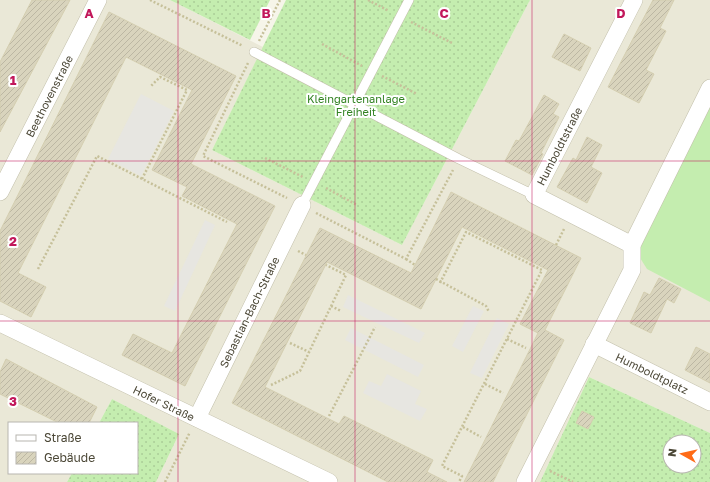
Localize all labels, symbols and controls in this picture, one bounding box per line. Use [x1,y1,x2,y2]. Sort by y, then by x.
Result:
text: A [84,5,94,21]
text: B [261,5,271,21]
text: C [439,5,449,21]
text: D [616,5,626,21]
street label: Beethovenstraße [23,53,75,139]
text: 1 [10,72,17,88]
park label: Kleingartenanlage Freiheit [307,92,405,118]
street label: Humboldtstraße [534,105,584,187]
text: 2 [9,233,17,249]
street label: Sebastian-Bach-Straße [216,254,282,370]
street label: Humboldtplatz [614,350,691,396]
street label: Hofer Straße [131,383,197,423]
text: 3 [9,393,17,409]
legend [8,422,138,474]
text: Straße [44,430,82,445]
north arrow [662,434,702,474]
text: N [665,447,679,458]
text: Gebäude [44,450,95,465]

